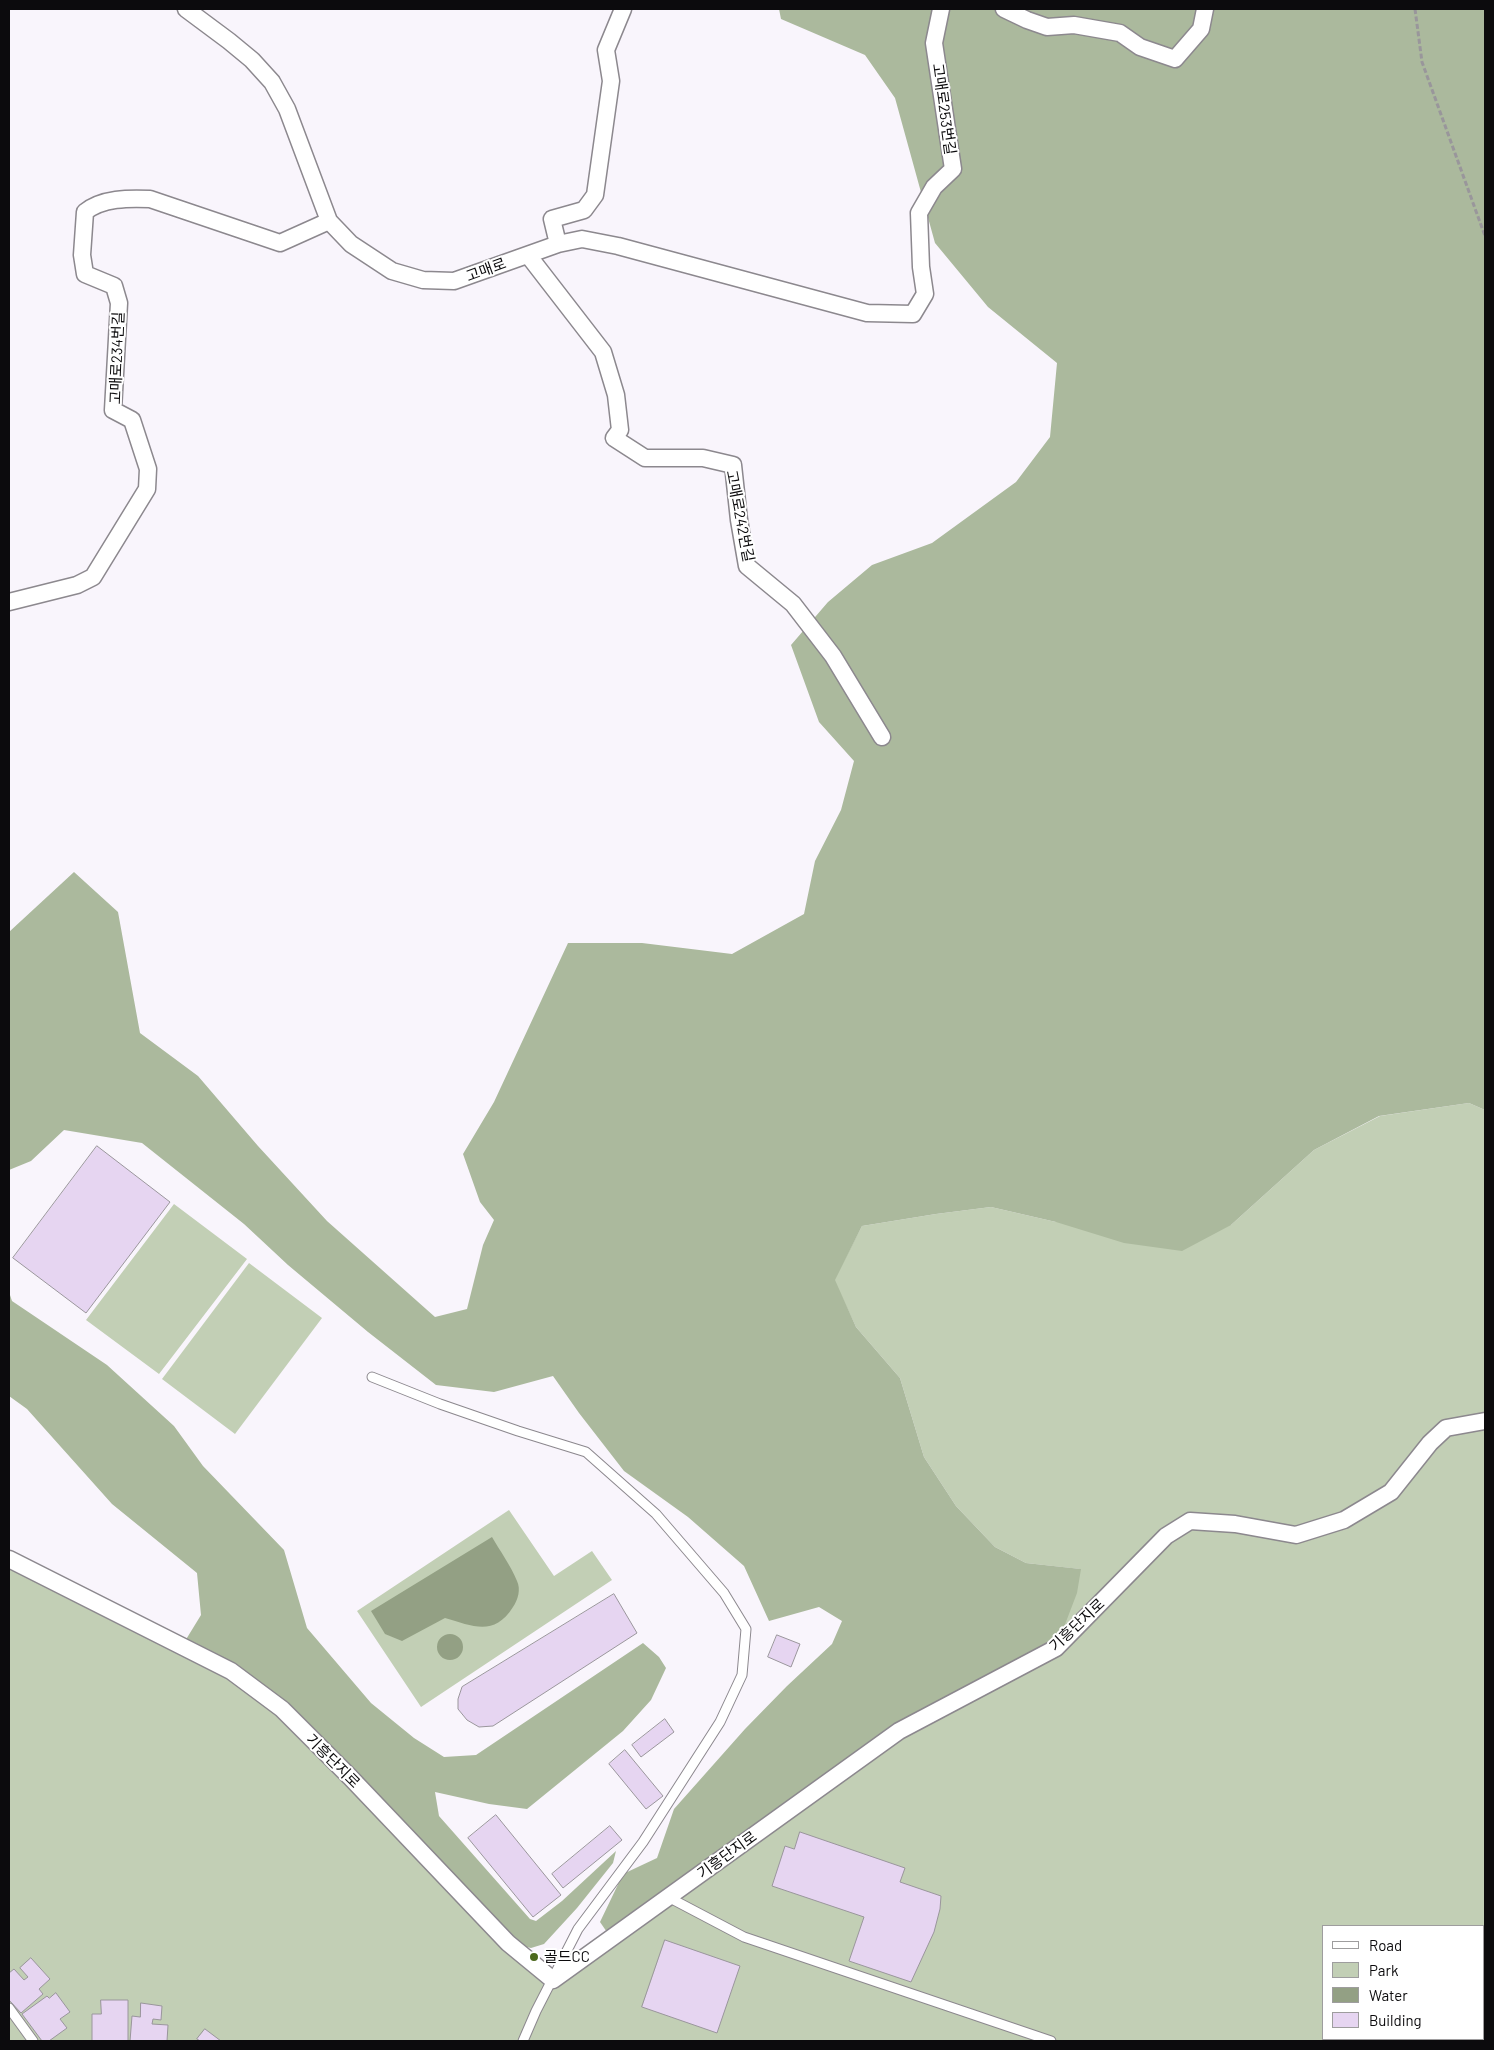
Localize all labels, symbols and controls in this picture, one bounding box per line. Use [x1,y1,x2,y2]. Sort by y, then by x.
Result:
street label: 고매로253번길 [929,62,959,156]
street label: 고매로 [463,254,509,286]
street label: 고매로234번길 [106,311,128,405]
street label: 고매로242번길 [722,468,758,564]
street label: 기흥단지로 [1046,1595,1108,1655]
street label: 기흥단지로 [302,1730,364,1792]
street label: 기흥단지로 [694,1827,760,1883]
legend [1322,1925,1484,2040]
text: Road [1369,1936,1402,1954]
place label: 골드CC [544,1948,590,1966]
marker: 골드CC [528,1951,540,1963]
text: Park [1369,1961,1398,1979]
text: Water [1369,1986,1408,2004]
text: Building [1369,2011,1422,2029]

